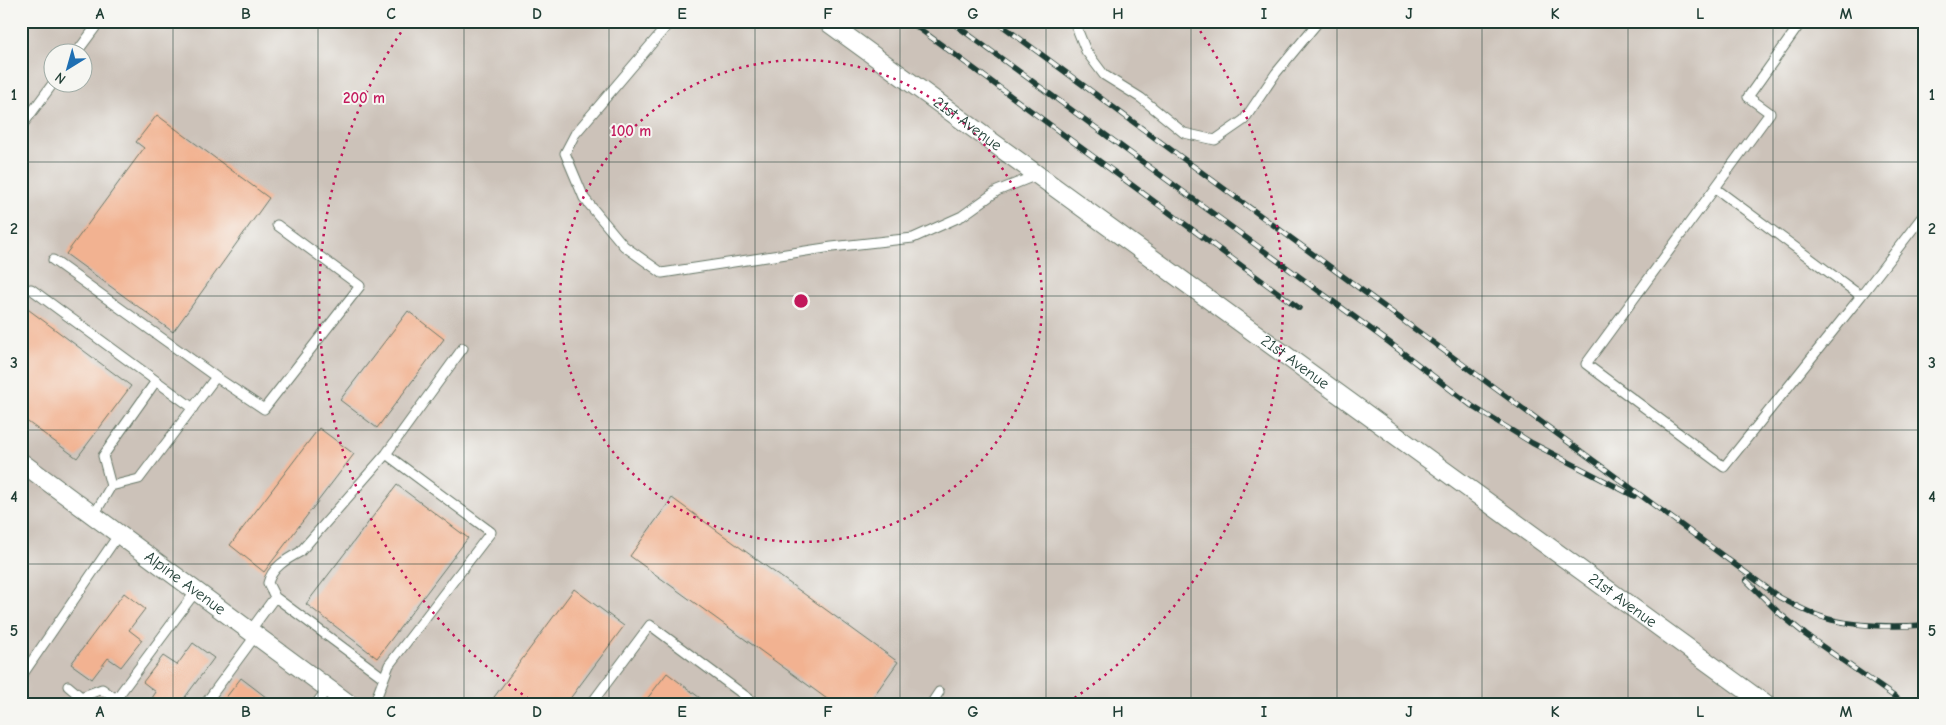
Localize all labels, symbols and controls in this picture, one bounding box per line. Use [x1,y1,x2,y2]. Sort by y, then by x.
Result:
text: A [96,5,105,23]
text: B [241,5,251,23]
text: C [386,5,396,23]
text: D [532,5,542,23]
text: E [677,5,687,23]
text: F [823,5,833,23]
text: G [967,5,979,23]
text: H [1112,5,1124,23]
text: I [1261,5,1267,23]
text: J [1405,5,1413,23]
text: K [1550,5,1560,23]
text: L [1696,5,1704,23]
text: M [1840,5,1853,23]
north arrow [42,42,92,92]
text: N [52,68,69,88]
text: 1 [11,86,17,104]
text: 1 [1929,86,1935,104]
text: 200 m [343,89,385,107]
street label: 21st Avenue [930,93,1005,155]
text: 100 m [611,122,651,140]
text: 2 [10,220,18,238]
text: 2 [1928,220,1936,238]
centre of rings [792,292,810,310]
street label: 21st Avenue [1257,331,1333,393]
text: 3 [10,354,18,372]
text: 3 [1928,354,1936,372]
text: 4 [10,488,18,506]
text: 4 [1928,488,1936,506]
street label: Alpine Avenue [141,547,229,619]
street label: 21st Avenue [1585,570,1660,631]
text: 5 [10,622,18,640]
text: 5 [1928,622,1936,640]
text: A [96,703,105,721]
text: B [241,703,251,721]
text: C [386,703,396,721]
text: D [532,703,542,721]
text: E [677,703,687,721]
text: F [823,703,833,721]
text: G [967,703,979,721]
text: H [1112,703,1124,721]
text: I [1261,703,1267,721]
text: J [1405,703,1413,721]
text: K [1550,703,1560,721]
text: L [1696,703,1704,721]
text: M [1840,703,1853,721]

